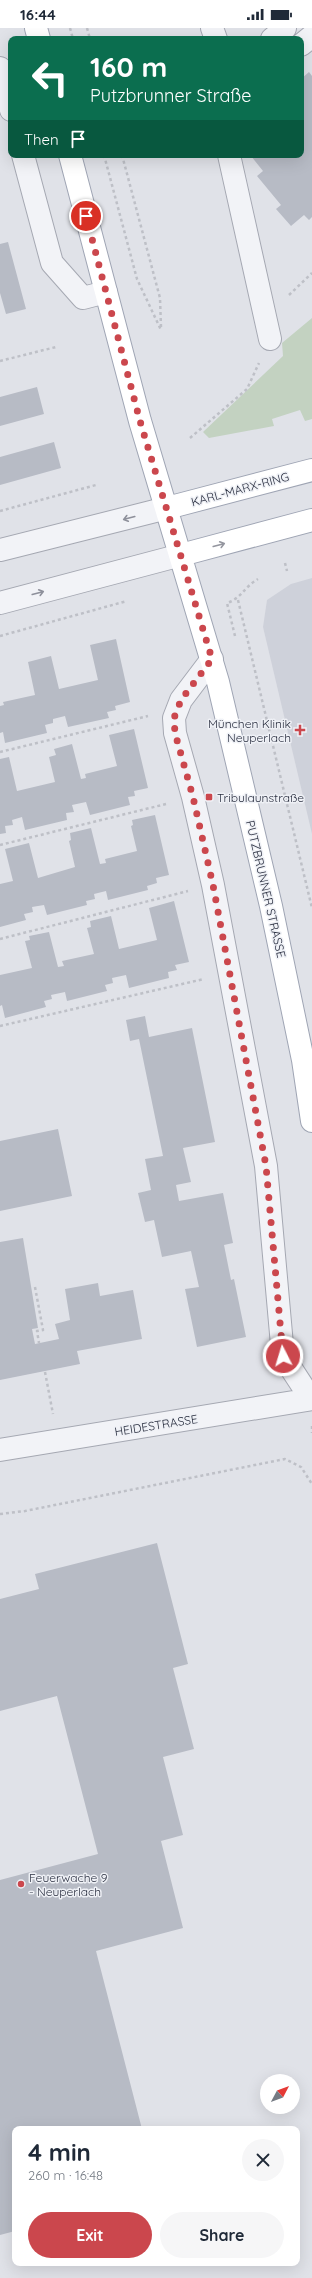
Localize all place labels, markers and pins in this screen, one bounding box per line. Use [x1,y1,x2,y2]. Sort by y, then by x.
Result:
pin [69,199,103,233]
place label: München Klinik Neuperlach [208,716,291,745]
marker: München Klinik Neuperlach [294,724,306,736]
place label: Tribulaunstraße [217,790,304,805]
marker: Tribulaunstraße [204,792,214,802]
place label: Feuerwache 9 - Neuperlach [29,1870,108,1899]
marker: Feuerwache 9 - Neuperlach [16,1879,26,1889]

